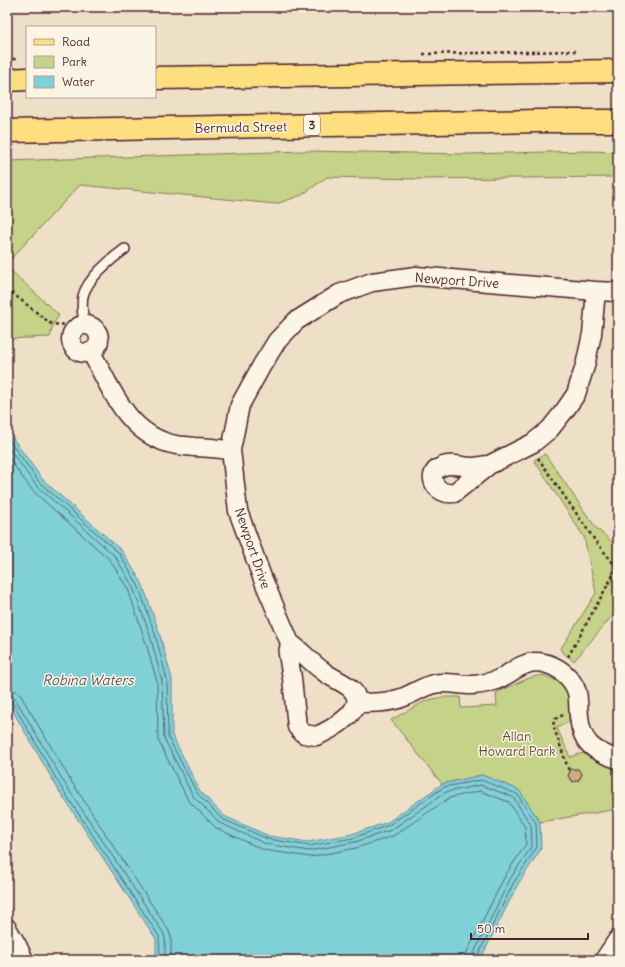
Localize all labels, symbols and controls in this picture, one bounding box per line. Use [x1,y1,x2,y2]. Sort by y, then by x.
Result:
legend [26,26,156,98]
text: Road [62,34,90,49]
text: Park [62,54,87,69]
text: Water [62,74,95,89]
road number: 3 [304,115,320,135]
street label: Bermuda Street [195,118,288,137]
street label: Newport Drive [414,269,500,292]
street label: Newport Drive [231,506,274,591]
water label: Robina Waters [42,671,135,689]
park label: Allan Howard Park [478,728,556,760]
scale bar [471,915,588,941]
text: 50 m [477,921,506,936]

